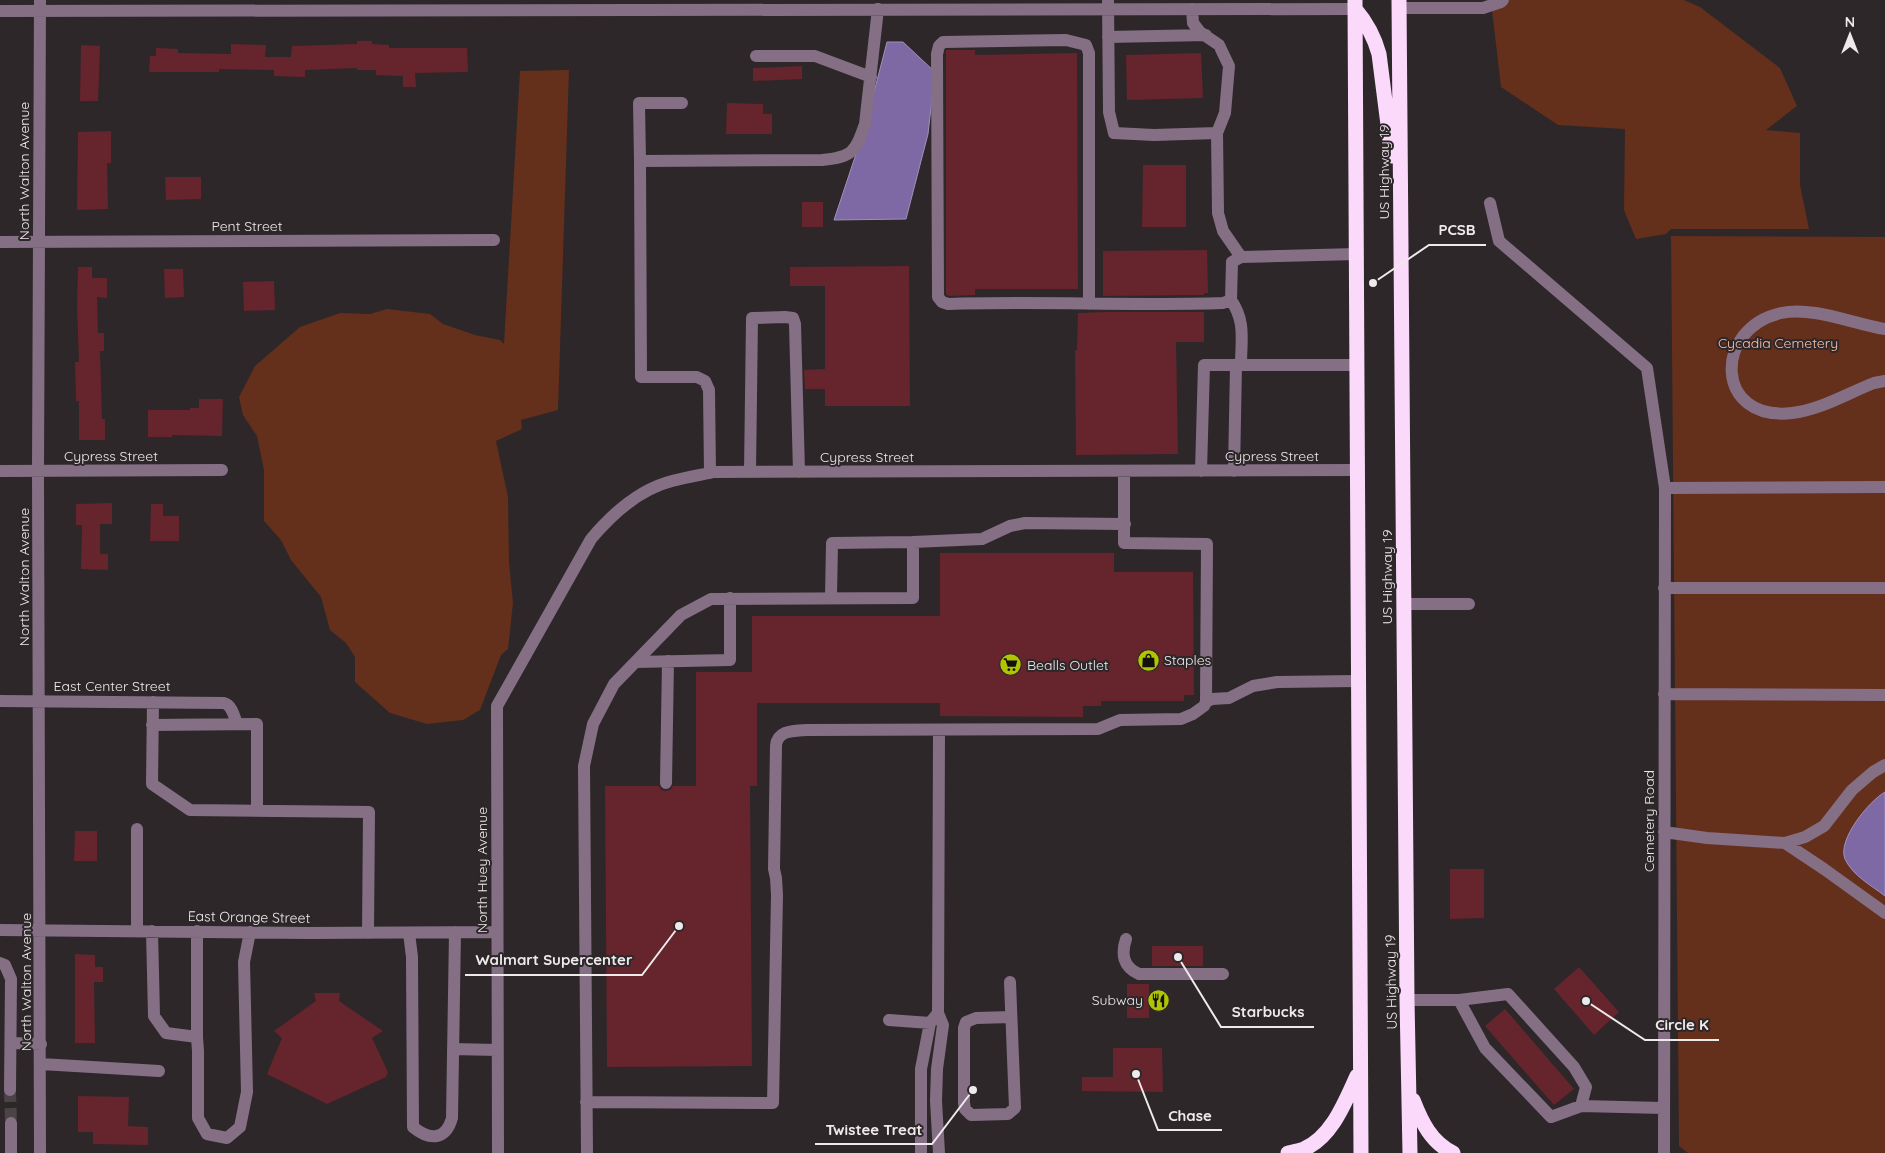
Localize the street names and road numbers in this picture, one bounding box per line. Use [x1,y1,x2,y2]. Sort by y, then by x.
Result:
street label: North Walton Avenue [15,102,33,240]
street label: US Highway 19 [1375,124,1393,220]
street label: Pent Street [211,217,283,235]
street label: Cypress Street [64,447,158,465]
street label: Cypress Street [1225,447,1319,465]
street label: Cypress Street [820,448,914,466]
street label: North Walton Avenue [15,508,33,646]
street label: US Highway 19 [1378,529,1396,625]
street label: East Center Street [54,677,171,695]
street label: Cemetery Road [1640,770,1658,872]
street label: North Huey Avenue [473,807,491,933]
street label: East Orange Street [188,907,311,927]
street label: North Walton Avenue [17,913,35,1051]
street label: US Highway 19 [1381,934,1401,1030]

